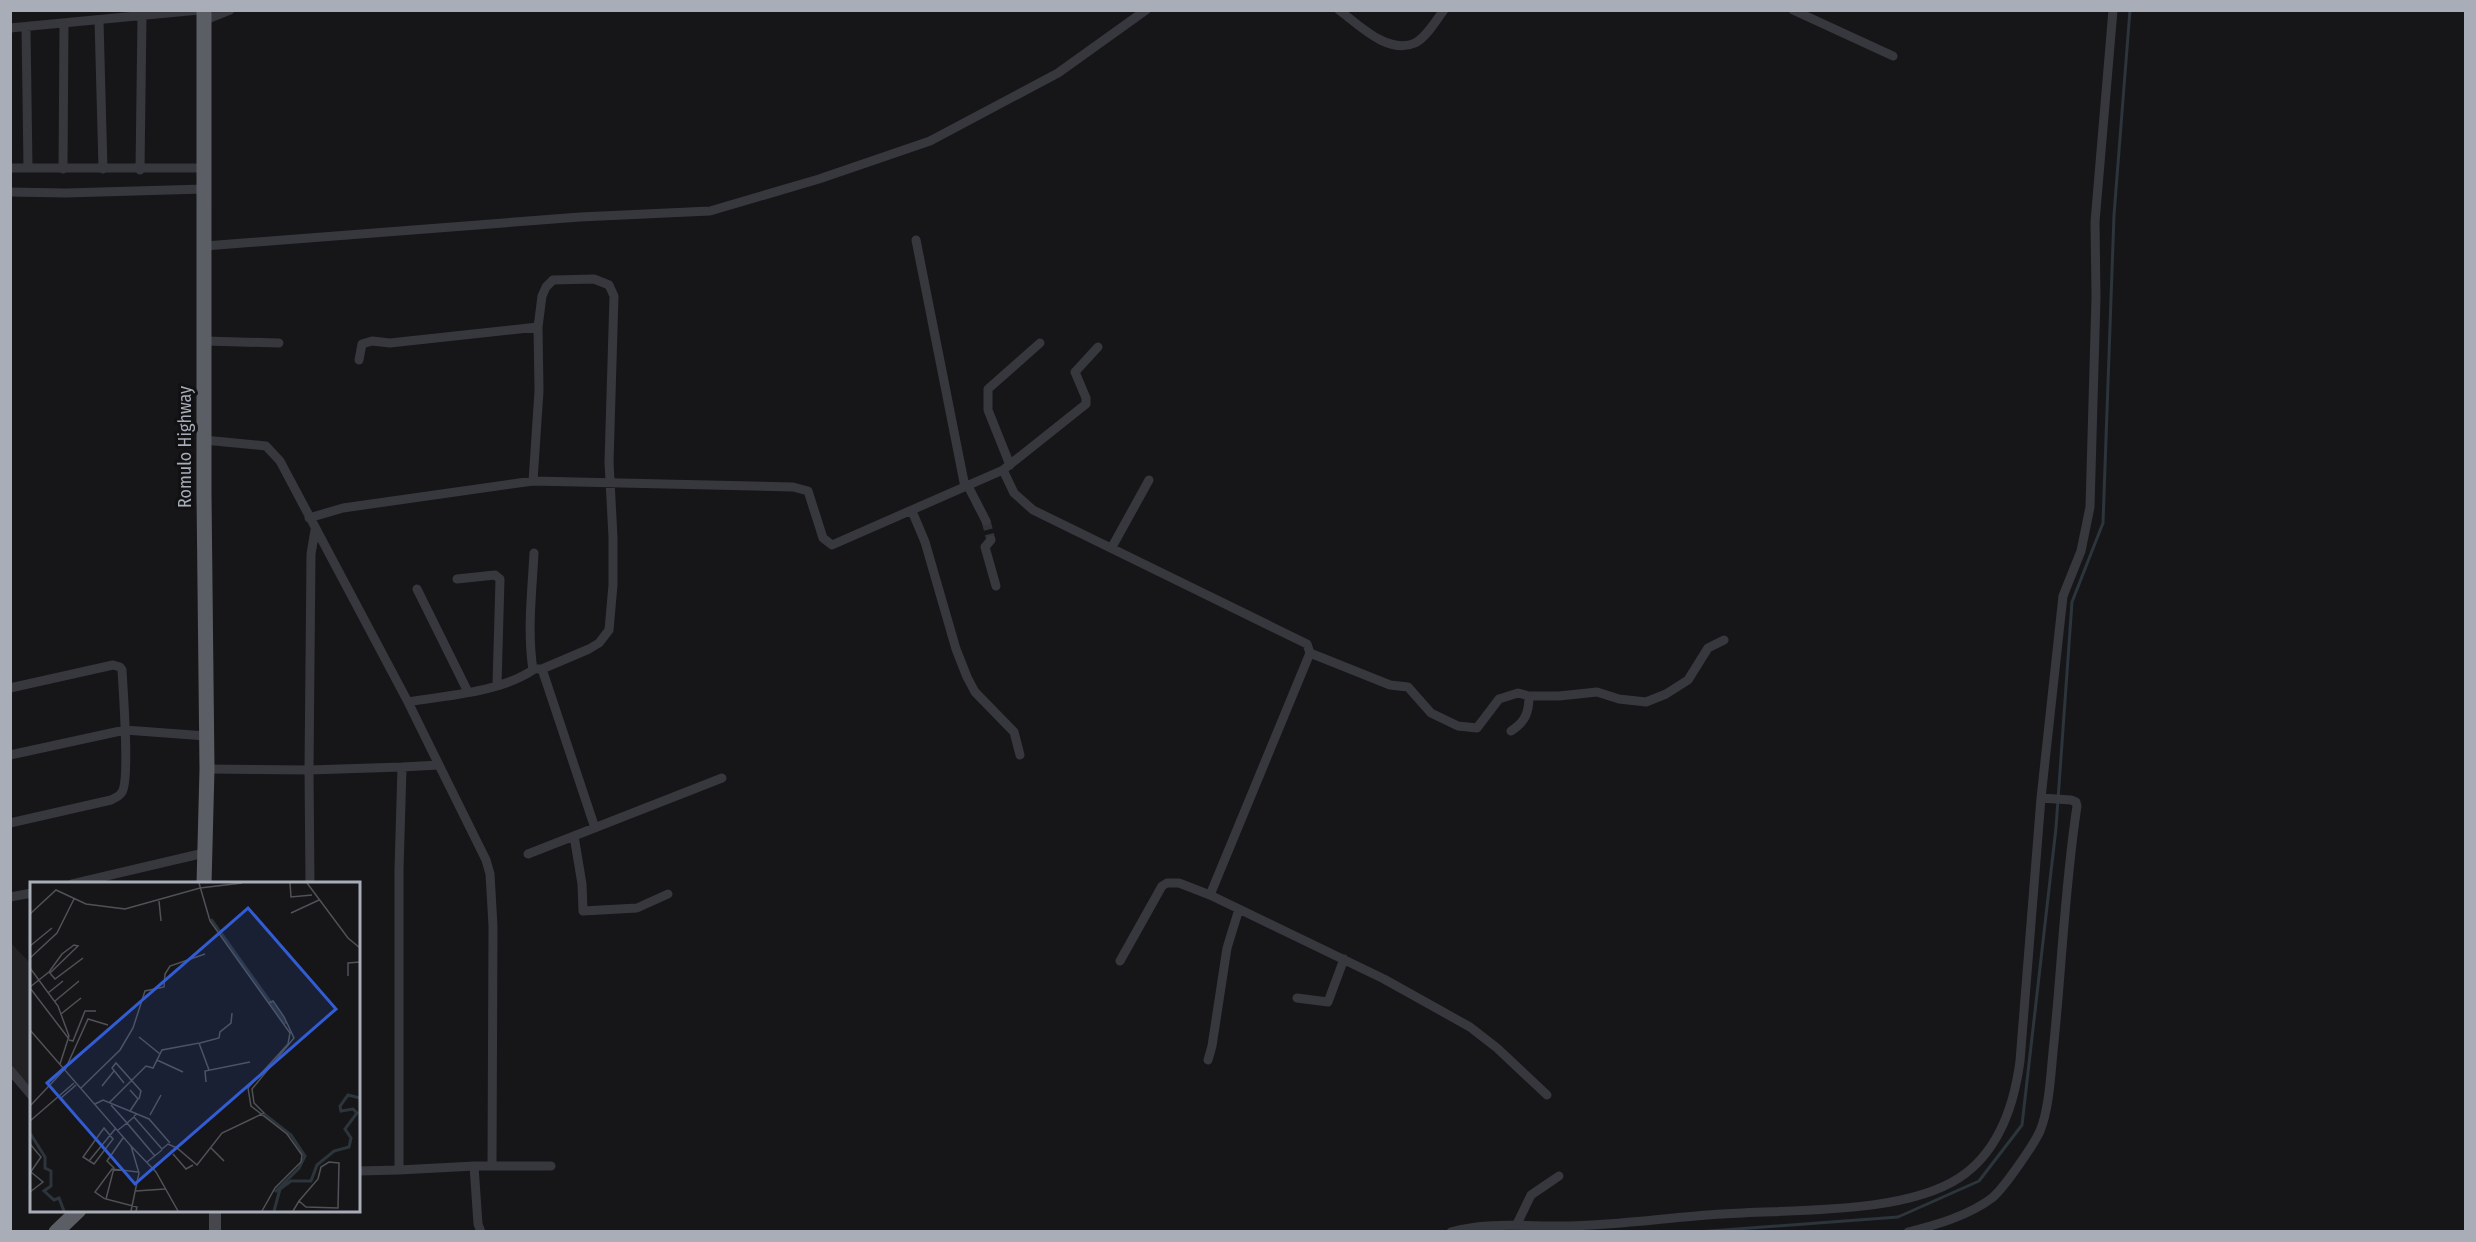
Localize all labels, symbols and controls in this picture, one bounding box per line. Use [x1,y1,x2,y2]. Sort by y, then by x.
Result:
street label: Romulo Highway [174,386,196,508]
inset map [30,882,360,1212]

